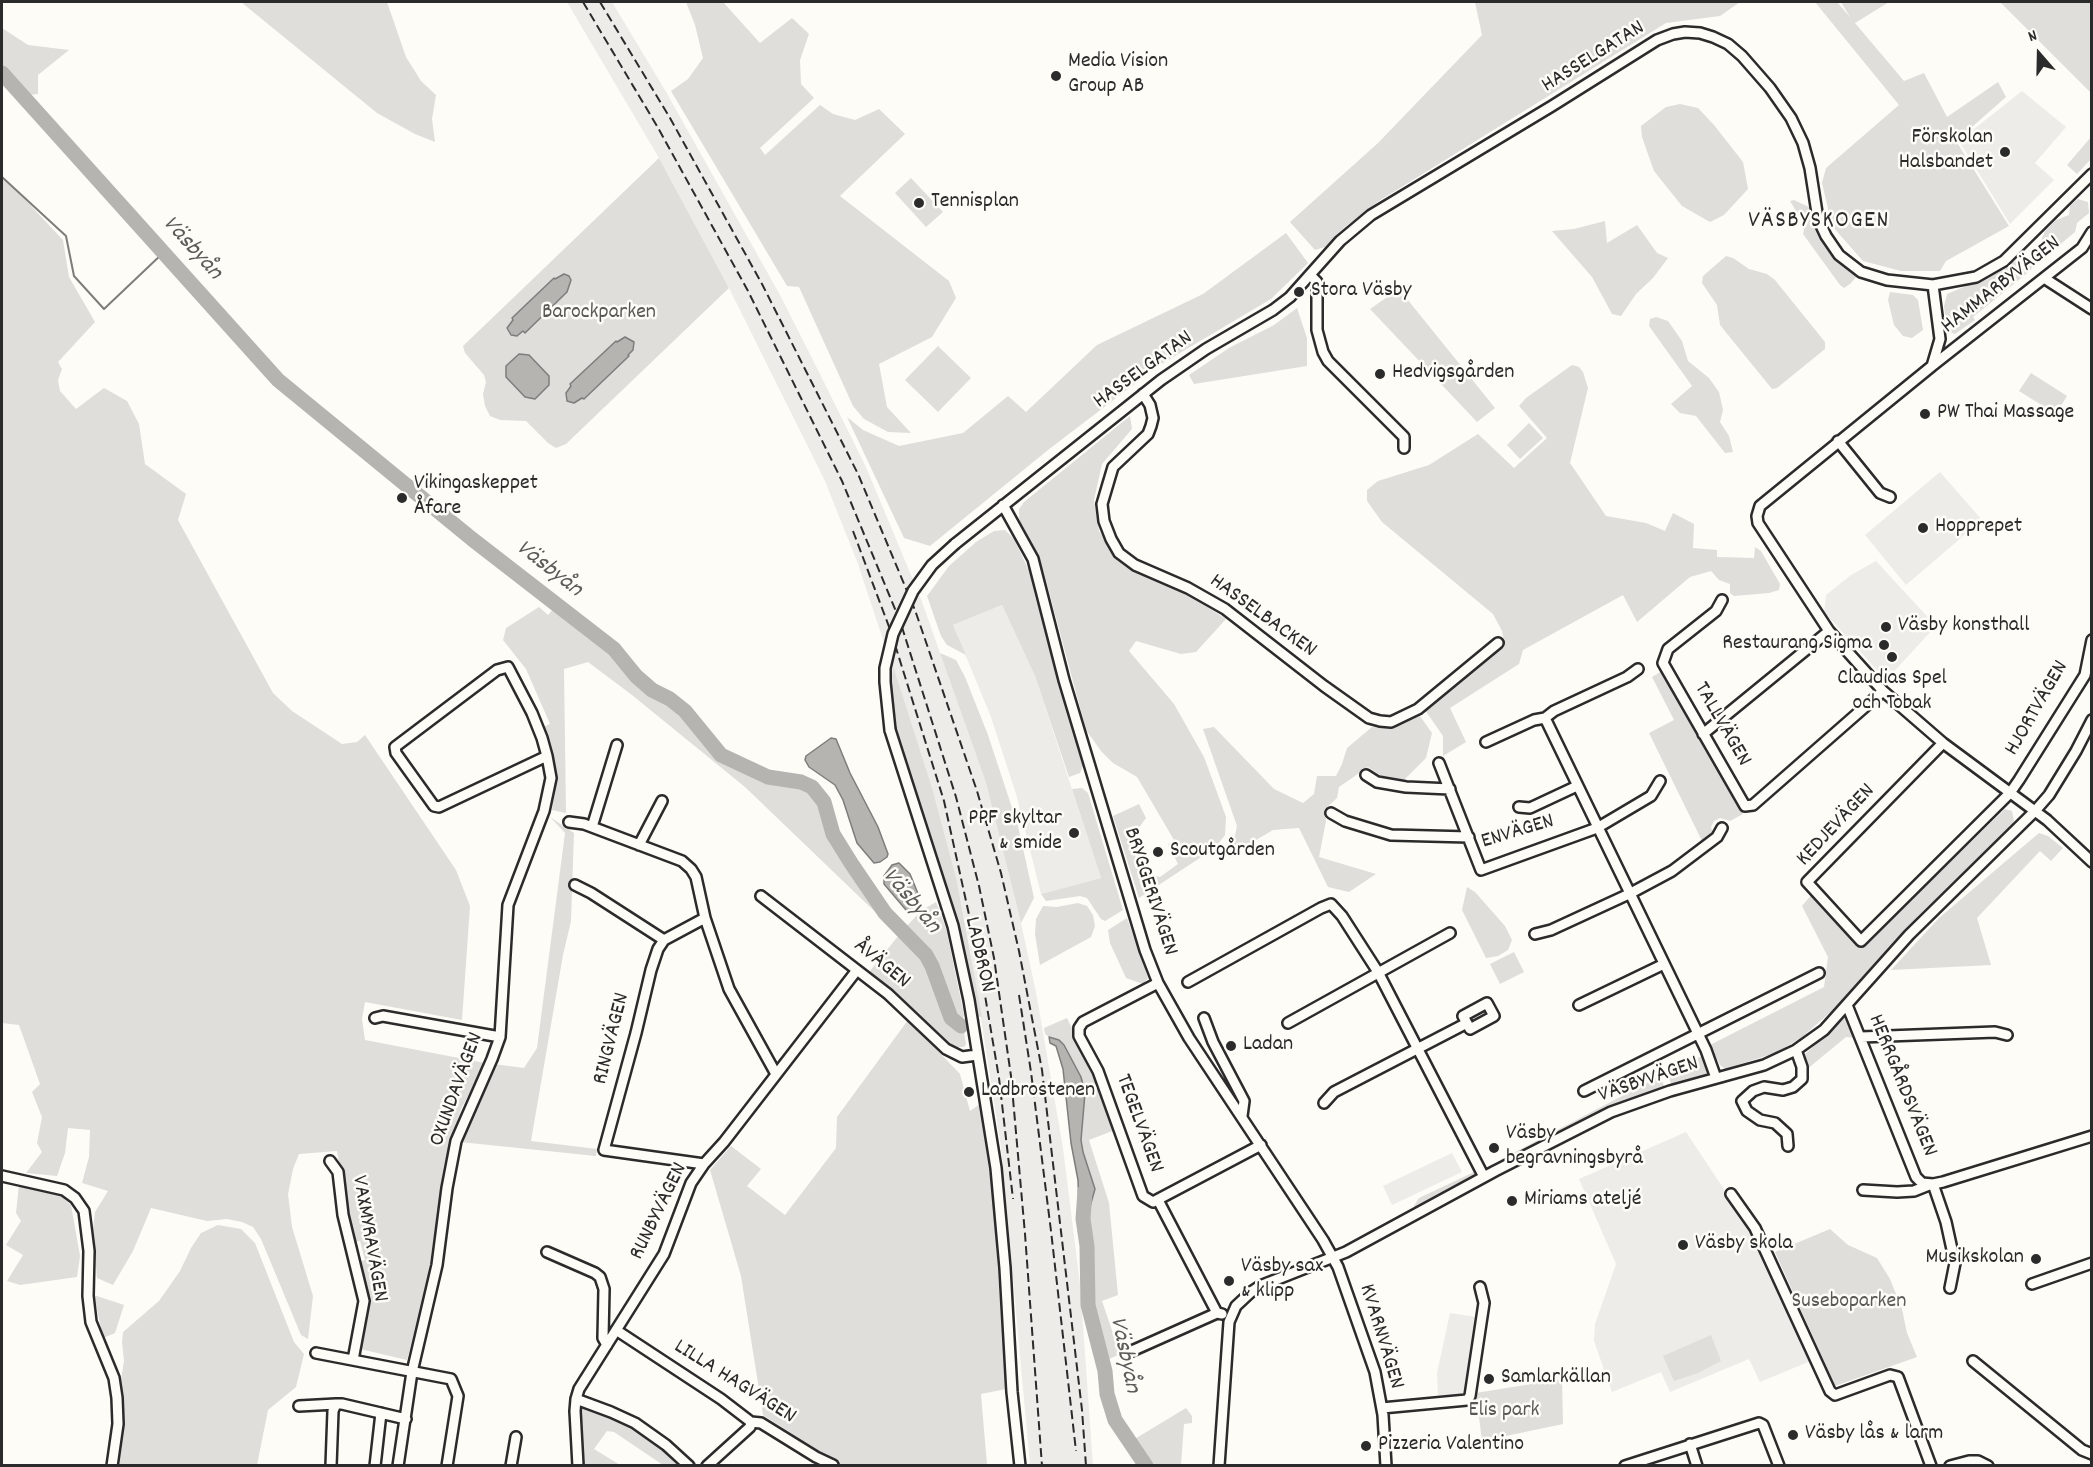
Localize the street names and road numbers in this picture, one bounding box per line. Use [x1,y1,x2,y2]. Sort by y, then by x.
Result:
street label: HASSELGATAN [1538,16,1650,100]
street label: HAMMARBYVÄGEN [1937,231,2067,341]
street label: HASSELGATAN [1089,326,1199,416]
street label: HASSELBACKEN [1203,569,1321,665]
street label: HJORTVÄGEN [2000,657,2076,761]
street label: TALLVÄGEN [1686,678,1756,772]
street label: KEDJEVÄGEN [1792,779,1882,873]
street label: ENVÄGEN [1478,809,1558,857]
street label: BRYGGERIVÄGEN [1116,825,1182,959]
street label: LADBRON [956,915,1000,995]
street label: ÅVÄGEN [847,934,915,996]
street label: RINGVÄGEN [589,990,637,1088]
street label: HERRGÅRDSVÄGEN [1861,1011,1941,1161]
street label: OXUNDAVÄGEN [425,1030,491,1150]
street label: VÄSBYVÄGEN [1596,1052,1702,1110]
street label: TEGELVÄGEN [1108,1071,1168,1177]
street label: RUNBYVÄGEN [625,1159,695,1265]
street label: VAXMYRAVÄGEN [344,1174,392,1304]
street label: KVARNVÄGEN [1352,1281,1408,1393]
street label: LILLA HAGVÄGEN [668,1335,800,1431]

